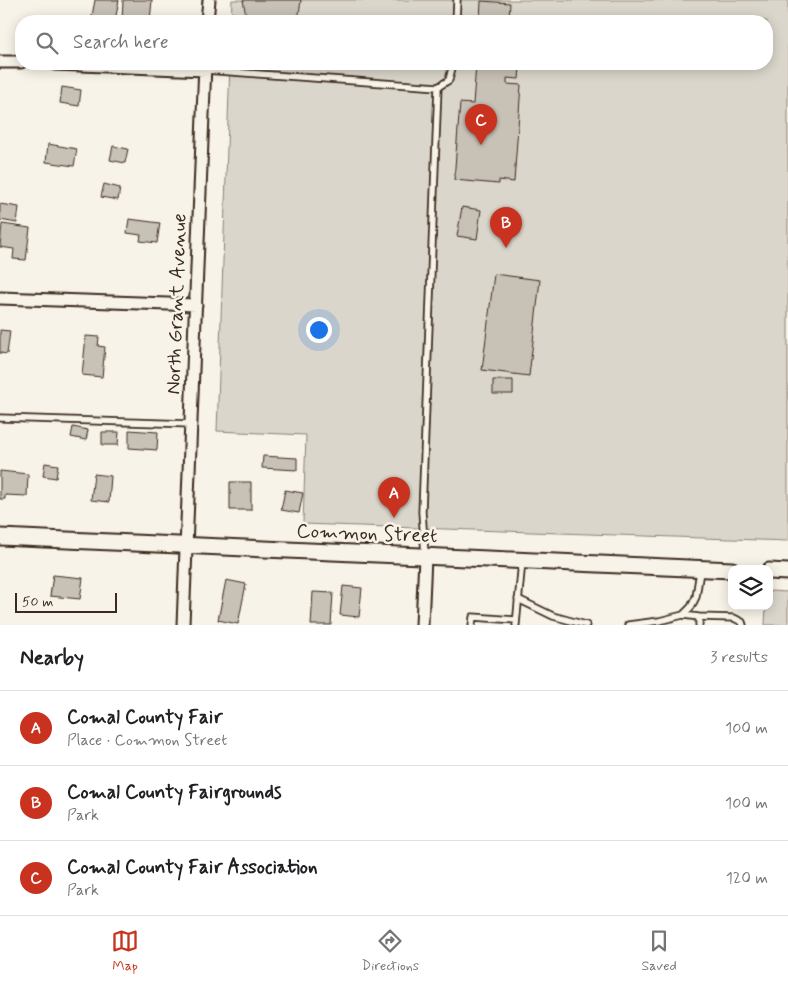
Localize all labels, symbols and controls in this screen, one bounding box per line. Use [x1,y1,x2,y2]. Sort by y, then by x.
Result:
search box [15,15,773,70]
icon: search [33,29,61,57]
text: Search here [73,30,169,55]
pin: C [465,104,497,145]
pin: B [490,207,522,248]
street label: North Grant Avenue [160,213,194,395]
your location [306,317,332,343]
pin: A [378,477,410,518]
street label: Common Street [296,518,438,550]
map controls [728,565,773,610]
button: layers [728,565,773,610]
scale bar [15,590,118,613]
text: 50 m [22,593,53,611]
text: Nearby [20,644,84,672]
text: 3 results [710,647,768,668]
text: Comal County Fair [67,705,223,730]
text: A [31,718,41,739]
text: 100 m [725,718,768,739]
text: Place · Common Street [67,730,227,751]
text: Comal County Fairgrounds [67,780,282,805]
text: B [31,793,41,814]
text: 100 m [725,793,768,814]
text: Park [67,805,99,826]
text: Comal County Fair Association [67,855,317,880]
text: C [30,868,42,889]
text: 120 m [726,868,768,889]
text: Park [67,880,99,901]
tab: Map [111,927,139,975]
tab: Directions [362,927,419,975]
tab: Saved [641,927,677,975]

